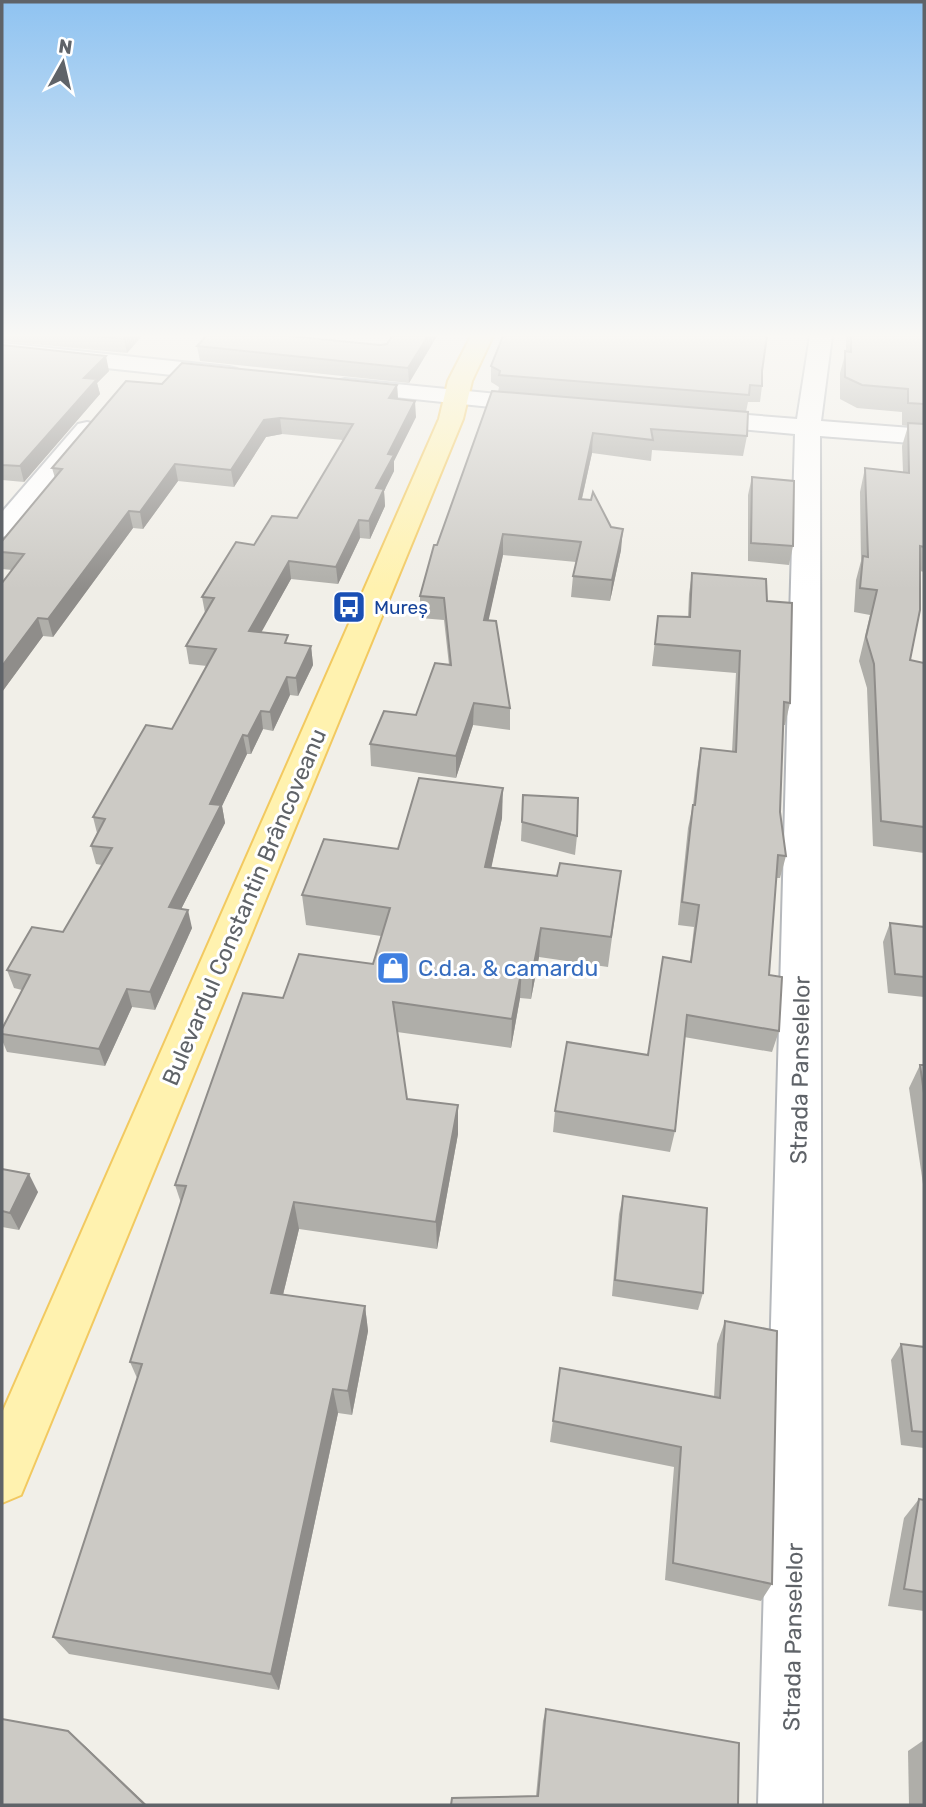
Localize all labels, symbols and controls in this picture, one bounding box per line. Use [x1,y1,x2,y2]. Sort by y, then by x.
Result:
north arrow [28,28,98,98]
text: N [57,34,74,59]
bus stop icon: Mureș [330,588,368,626]
place label: Mureș [374,596,428,619]
street label: Bulevardul Constantin Brâncoveanu [156,724,332,1090]
shop icon: C.d.a. & camardu [374,949,412,987]
place label: C.d.a. & camardu [418,954,598,982]
street label: Strada Panselelor [784,975,816,1164]
street label: Strada Panselelor [777,1542,809,1731]

